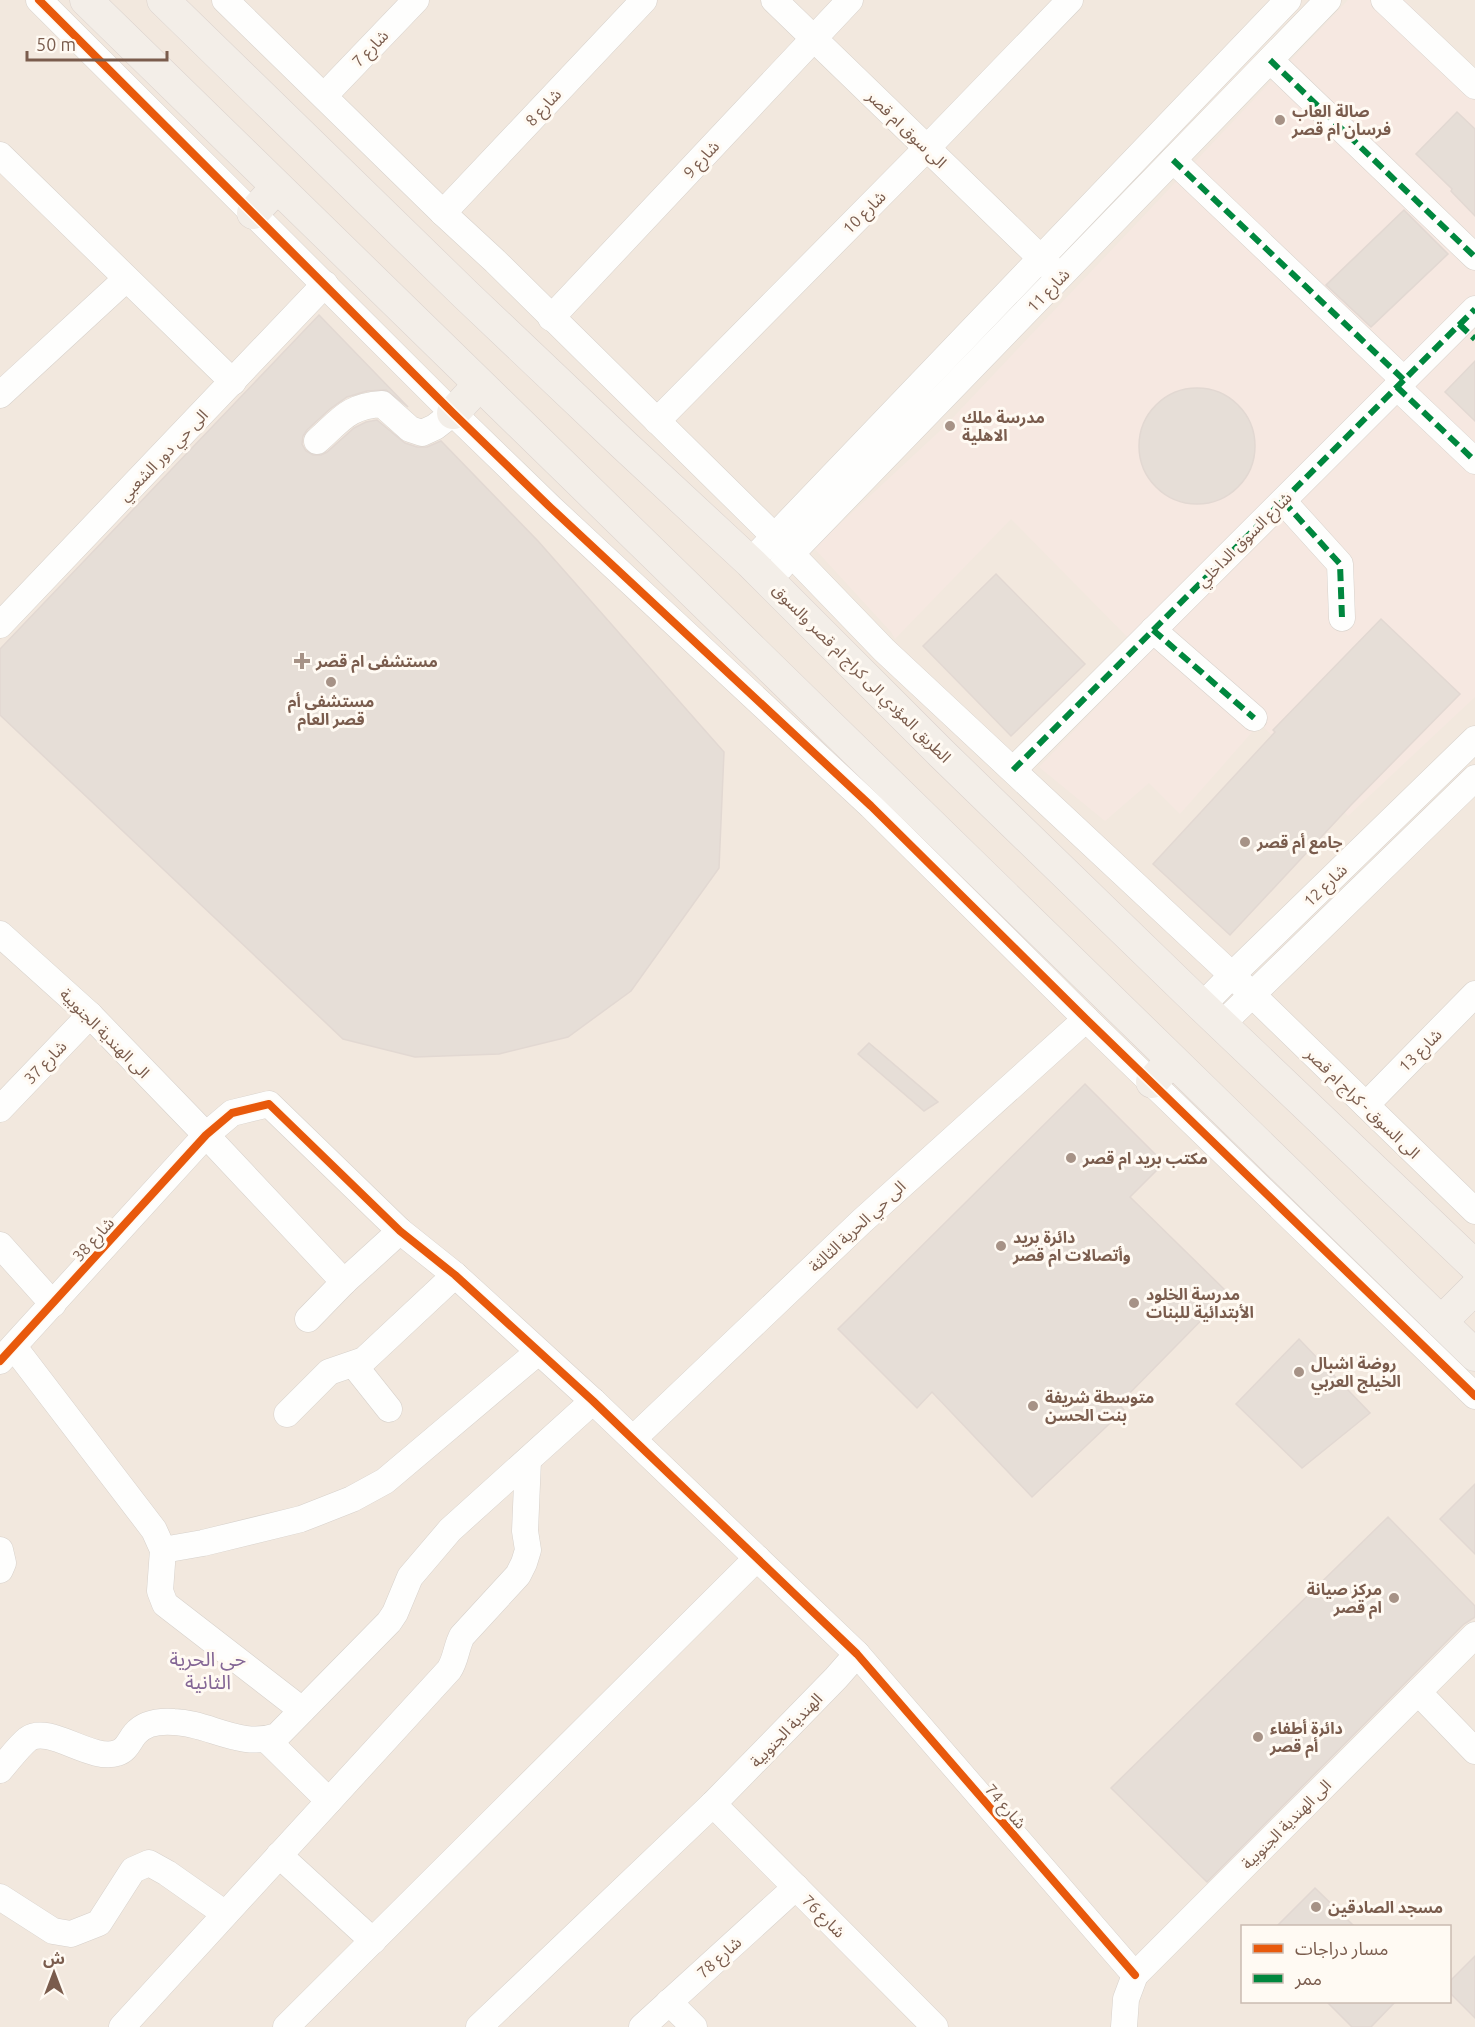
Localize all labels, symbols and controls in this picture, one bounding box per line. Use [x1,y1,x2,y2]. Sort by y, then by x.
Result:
scale bar [27,24,166,62]
street label: شارع 7 [348,26,395,73]
text: 50 m [36,34,76,54]
street label: شارع 8 [521,85,567,132]
street label: الى سوق ام قصر [860,86,950,174]
place label: صالة العاب فرسان ام قصر [1291,102,1391,141]
marker: صالة العاب فرسان ام قصر [1273,113,1287,127]
street label: شارع 9 [679,137,725,184]
street label: شارع 10 [839,187,892,240]
street label: شارع 11 [1023,265,1076,318]
street label: الى حي دور الشعبي [115,406,214,507]
place label: مدرسة ملك الاهلية [962,408,1045,445]
marker: مدرسة ملك الاهلية [943,419,957,433]
street label: شارع السوق الداخلي [1193,488,1298,593]
street label: الطريق المؤدي الى كراج ام قصر والسوق [766,580,955,769]
marker: مستشفى ام قصر [293,652,311,670]
place label: مستشفى ام قصر [315,652,438,673]
marker: مستشفى أم قصر العام [324,675,338,689]
place label: مستشفى أم قصر العام [288,692,374,731]
place label: جامع أم قصر [1256,833,1343,855]
marker: جامع أم قصر [1238,835,1252,849]
street label: شارع 12 [1300,860,1353,913]
street label: الى الهندية الجنوبية [56,985,153,1082]
street label: شارع 13 [1395,1025,1448,1078]
street label: شارع 37 [20,1037,73,1090]
street label: الى السوق - كراج ام قصر [1299,1043,1424,1165]
place label: مكتب بريد ام قصر [1082,1149,1208,1170]
marker: مكتب بريد ام قصر [1064,1151,1078,1165]
street label: الى حي الحرية الثالثة [805,1177,911,1278]
street label: شارع 38 [69,1213,120,1267]
place label: دائرة بريد وأتصالات ام قصر [1012,1228,1131,1267]
marker: دائرة بريد وأتصالات ام قصر [994,1239,1008,1253]
place label: مدرسة الخلود الأبتدائية للبنات [1146,1285,1254,1322]
marker: مدرسة الخلود الأبتدائية للبنات [1127,1296,1141,1310]
place label: روضة اشبال الخيلج العربي [1311,1354,1401,1395]
marker: روضة اشبال الخيلج العربي [1292,1365,1306,1379]
place label: متوسطة شريفة بنت الحسن [1045,1388,1154,1425]
marker: متوسطة شريفة بنت الحسن [1026,1399,1040,1413]
place label: مركز صيانة ام قصر [1307,1580,1382,1619]
marker: مركز صيانة ام قصر [1387,1591,1401,1605]
district label: حي الحرية الثانية [170,1647,246,1693]
street label: الهندية الجنوبية [746,1689,826,1771]
place label: دائرة أطفاء أم قصر [1269,1719,1343,1758]
marker: دائرة أطفاء أم قصر [1251,1730,1265,1744]
street label: الى الهندية الجنوبية [1238,1776,1335,1873]
street label: شارع 74 [979,1780,1030,1834]
street label: شارع 76 [796,1891,849,1944]
place label: مسجد الصادقين [1328,1898,1443,1917]
marker: مسجد الصادقين [1309,1900,1323,1914]
legend [1241,1925,1451,2003]
street label: شارع 78 [693,1933,747,1984]
text: مسار دراجات [1295,1938,1388,1960]
north arrow [24,1943,84,2003]
text: ش [43,1949,65,1968]
text: ممر [1294,1968,1322,1990]

